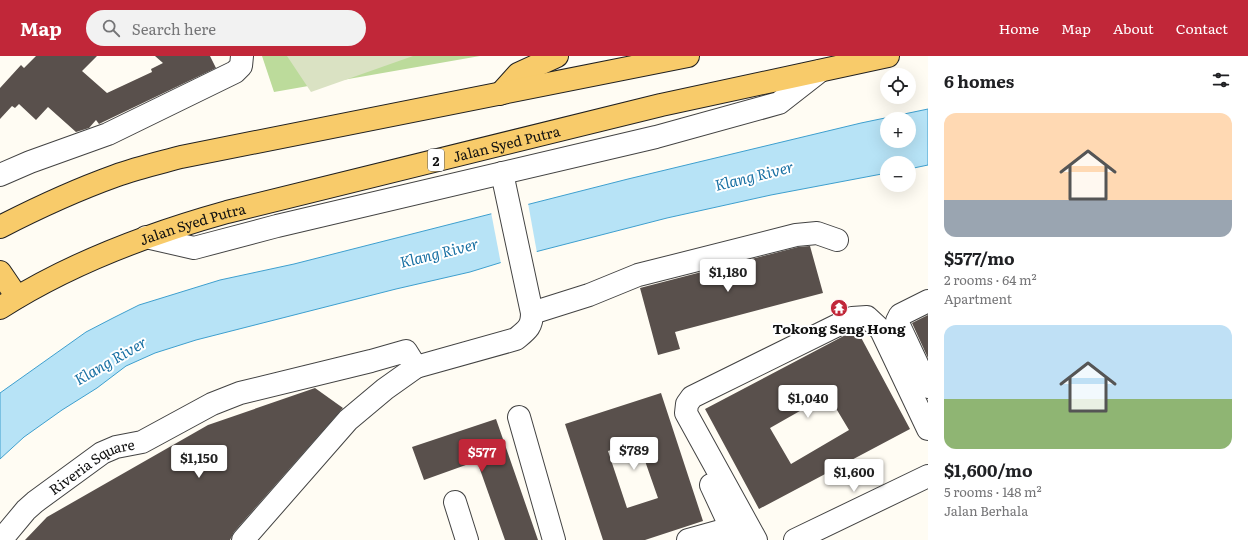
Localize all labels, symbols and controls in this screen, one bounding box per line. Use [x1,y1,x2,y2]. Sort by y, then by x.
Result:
search box [86,10,366,46]
text: Map [20,14,62,42]
icon: search [100,17,122,39]
text: Search here [132,17,216,40]
text: Home [999,18,1039,38]
text: Map [1061,18,1091,38]
text: About [1113,18,1154,38]
text: Contact [1176,18,1228,38]
map controls [880,68,916,192]
button: locate [880,68,916,104]
text: 6 homes [944,68,1014,93]
icon: filters [1210,69,1232,91]
button: + [880,112,916,148]
street label: Jalan Syed Putra [450,120,562,166]
icon: home [1052,139,1124,211]
road number: 2 [428,149,444,171]
water label: Klang River [712,154,796,196]
button: − [880,156,916,192]
street label: Jalan Syed Putra [137,198,248,249]
water label: Klang River [397,231,481,273]
text: $577/mo [944,245,1015,270]
pin: $1,180 [695,259,761,293]
text: $1,180 [709,262,747,281]
text: 2 rooms · 64 m² [944,270,1037,289]
text: Apartment [944,289,1012,308]
temple icon: Tokong Seng Hong [829,298,849,318]
place label: Tokong Seng Hong [773,318,906,338]
water label: Klang River [69,330,151,390]
icon: home [1052,351,1124,423]
pin: $1,040 [775,385,841,419]
text: $1,040 [787,388,829,407]
street label: Riveria Square [44,434,136,499]
pin: $789 [610,437,658,471]
pin: $577 [458,439,506,473]
text: $789 [619,440,649,459]
text: $577 [468,442,496,461]
pin: $1,150 [166,445,232,479]
text: $1,150 [180,448,218,467]
text: $1,600/mo [944,457,1033,482]
pin: $1,600 [821,459,887,493]
text: $1,600 [834,462,874,481]
text: 5 rooms · 148 m² [944,482,1042,501]
text: Jalan Berhala [944,501,1028,520]

